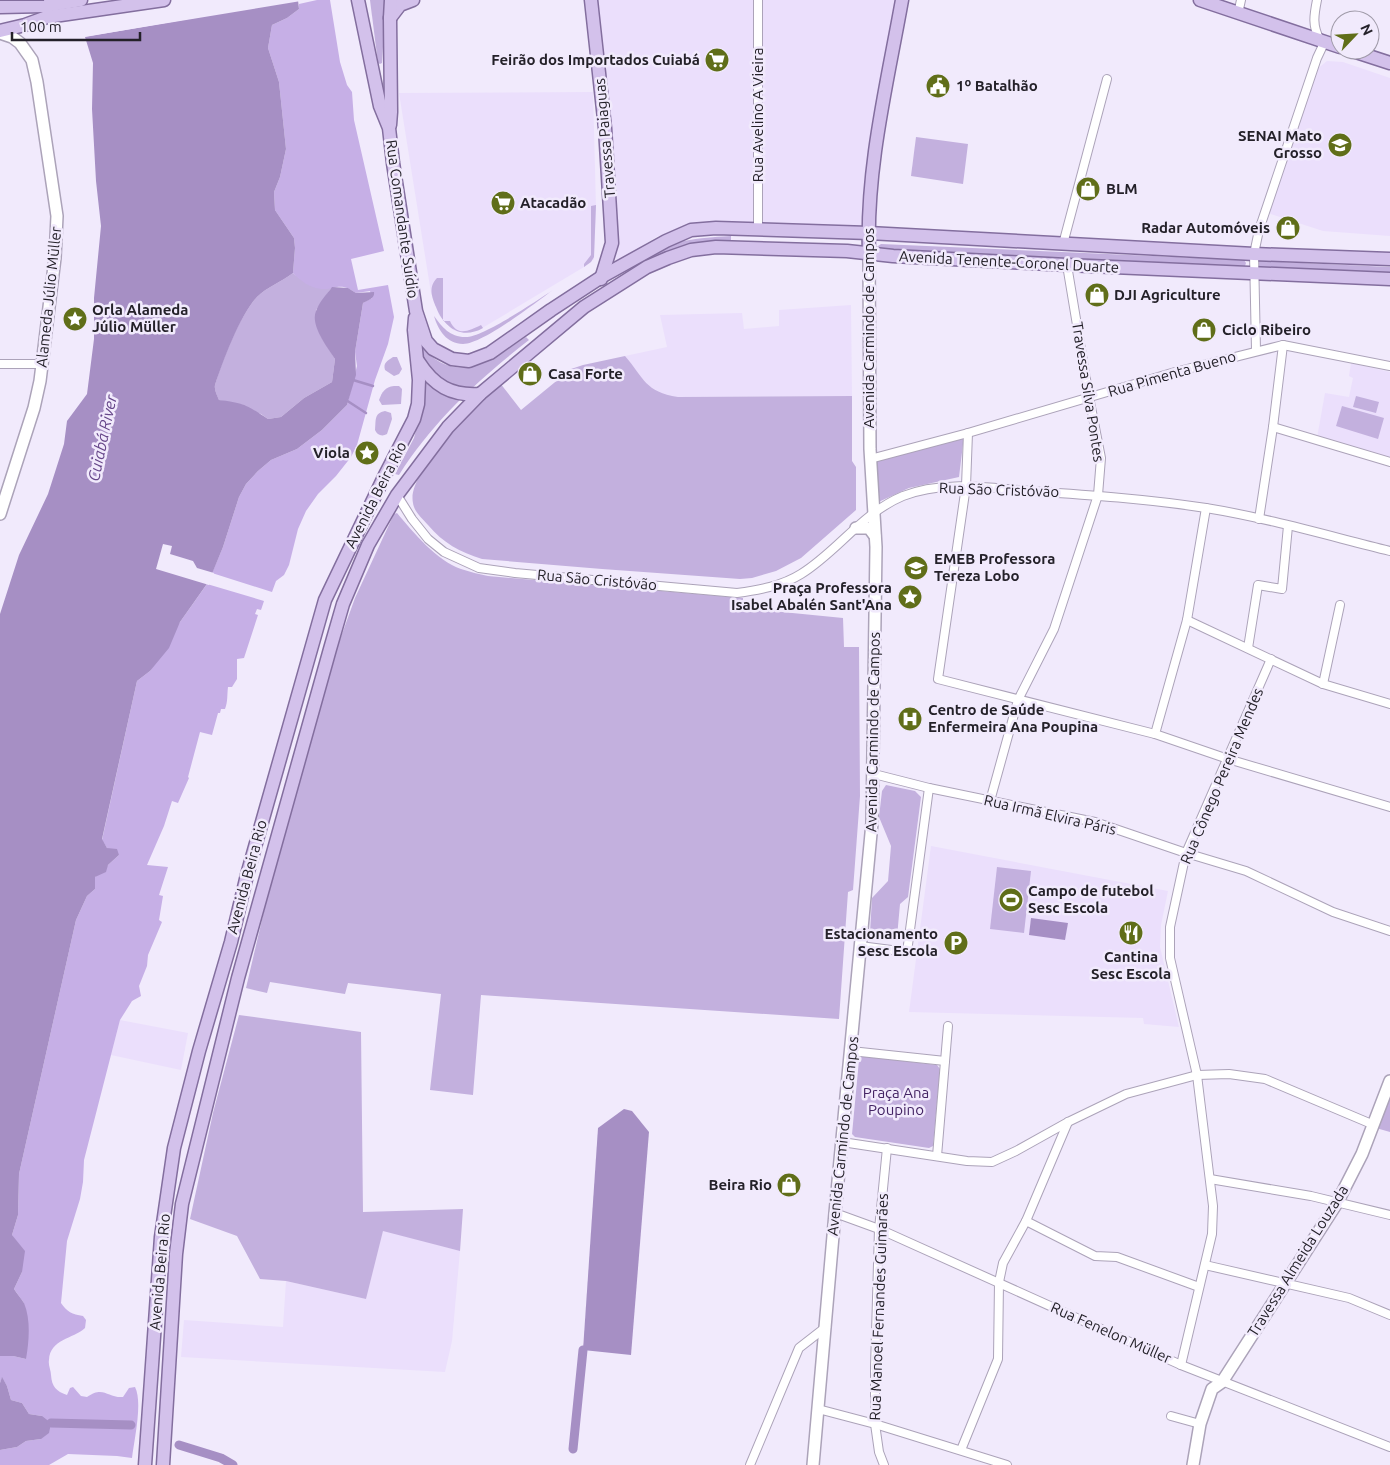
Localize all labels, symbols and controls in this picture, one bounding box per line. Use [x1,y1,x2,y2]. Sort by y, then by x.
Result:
scale bar [12,10,140,42]
north arrow [1330,10,1380,60]
text: 100 m [20,18,62,35]
text: N [1357,21,1376,38]
supermarket icon: Feirão dos Importados Cuiabá [704,47,730,73]
street label: Rua Avelino A Vieira [749,48,766,182]
place label: Feirão dos Importados Cuiabá [491,51,700,68]
public building icon: 1º Batalhão [925,73,951,99]
street label: Travessa Paiaguas [591,77,618,199]
place label: 1º Batalhão [956,77,1038,94]
place label: SENAI Mato Grosso [1238,127,1322,161]
school or university icon: SENAI Mato Grosso [1327,132,1353,158]
street label: Rua Comandante Suídio [383,138,422,299]
shop icon: BLM [1075,176,1101,202]
place label: BLM [1106,180,1138,197]
supermarket icon: Atacadão [490,190,516,216]
place label: Atacadão [520,194,586,211]
shop icon: Radar Automóveis [1275,215,1301,241]
place label: Radar Automóveis [1141,219,1270,236]
street label: Alameda Júlio Müller [33,225,64,368]
street label: Avenida Carmindo de Campos [860,228,877,428]
street label: Avenida Tenente-Coronel Duarte [899,247,1120,276]
shop icon: DJI Agriculture [1084,282,1110,308]
place label: DJI Agriculture [1114,286,1221,303]
place label: Orla Alameda Júlio Müller [92,301,189,335]
place icon: Orla Alameda Júlio Müller [62,306,88,332]
shop icon: Ciclo Ribeiro [1191,317,1217,343]
street label: Travessa Silva Pontes [1069,321,1108,463]
place label: Ciclo Ribeiro [1222,321,1311,338]
street label: Rua Pimenta Bueno [1106,347,1238,400]
shop icon: Casa Forte [517,361,543,387]
place label: Casa Forte [548,365,623,382]
water label: Cuiabá River [84,392,120,483]
street label: Avenida Beira Rio [341,439,410,551]
place icon: Viola [354,440,380,466]
place label: Viola [313,444,350,461]
street label: Rua São Cristóvão [939,479,1059,500]
place label: EMEB Professora Tereza Lobo [934,550,1055,584]
school or university icon: EMEB Professora Tereza Lobo [903,555,929,581]
street label: Rua São Cristóvão [536,566,658,593]
place label: Praça Professora Isabel Abalén Sant'Ana [731,579,892,613]
place icon: Praça Professora Isabel Abalén Sant'Ana [897,584,923,610]
street label: Avenida Carmindo de Campos [862,632,883,832]
street label: Rua Cônego Pereira Mendes [1177,685,1266,866]
place label: Centro de Saúde Enfermeira Ana Poupina [928,701,1098,735]
hospital icon: Centro de Saúde Enfermeira Ana Poupina [897,706,923,732]
street label: Rua Irmã Elvira Páris [982,791,1118,838]
street label: Avenida Beira Rio [223,818,270,936]
place label: Campo de futebol Sesc Escola [1028,882,1154,916]
sports icon: Campo de futebol Sesc Escola [998,887,1024,913]
restaurant icon: Cantina Sesc Escola [1118,920,1144,946]
place label: Estacionamento Sesc Escola [825,925,938,959]
parking icon: Estacionamento Sesc Escola [943,930,969,956]
place label: Cantina Sesc Escola [1091,948,1171,982]
street label: Avenida Carmindo de Campos [824,1035,861,1236]
park label: Praça Ana Poupino [863,1084,929,1118]
shop icon: Beira Rio [776,1172,802,1198]
place label: Beira Rio [708,1176,772,1193]
street label: Travessa Almeida Louzada [1244,1182,1351,1340]
street label: Rua Manoel Fernandes Guimarães [866,1193,891,1421]
street label: Avenida Beira Rio [146,1213,173,1331]
street label: Rua Fenelon Müller [1048,1298,1174,1367]

